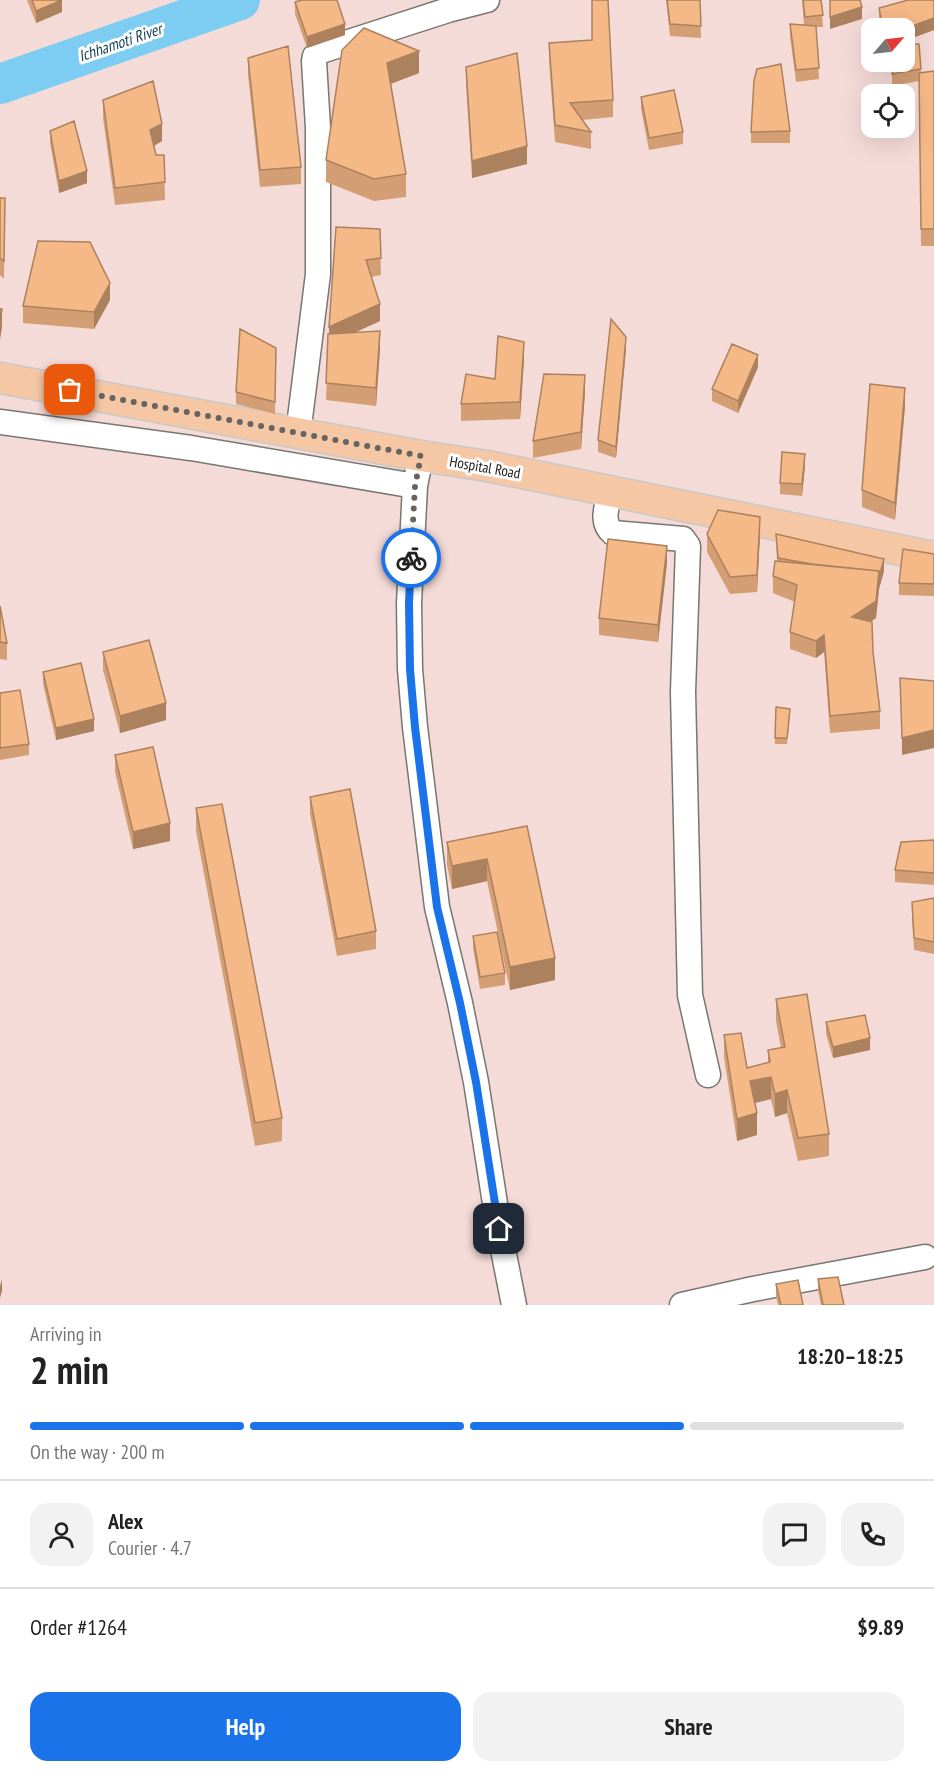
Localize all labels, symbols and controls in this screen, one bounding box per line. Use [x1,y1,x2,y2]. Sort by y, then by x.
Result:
water label: Ichhamoti River [76,18,167,66]
north arrow [861,18,915,72]
map controls [861,18,915,138]
button: locate [861,84,915,138]
pin [44,364,95,415]
icon: bag [53,373,86,406]
street label: Hospital Road [448,451,522,483]
courier [381,528,441,588]
icon: bike [395,542,428,575]
pin [473,1203,524,1254]
icon: home [482,1212,515,1245]
text: Arriving in [30,1321,102,1347]
text: 18:20–18:25 [797,1342,904,1370]
text: 2 min [30,1344,109,1395]
text: On the way · 200 m [30,1439,165,1465]
button: person [30,1503,93,1566]
button: chat [763,1503,826,1566]
button: phone [841,1503,904,1566]
text: Alex [108,1507,143,1535]
text: Courier · 4.7 [108,1535,192,1561]
text: Order #1264 [30,1613,127,1641]
text: $9.89 [857,1613,904,1641]
button: Help [30,1692,461,1761]
button: Share [473,1692,904,1761]

